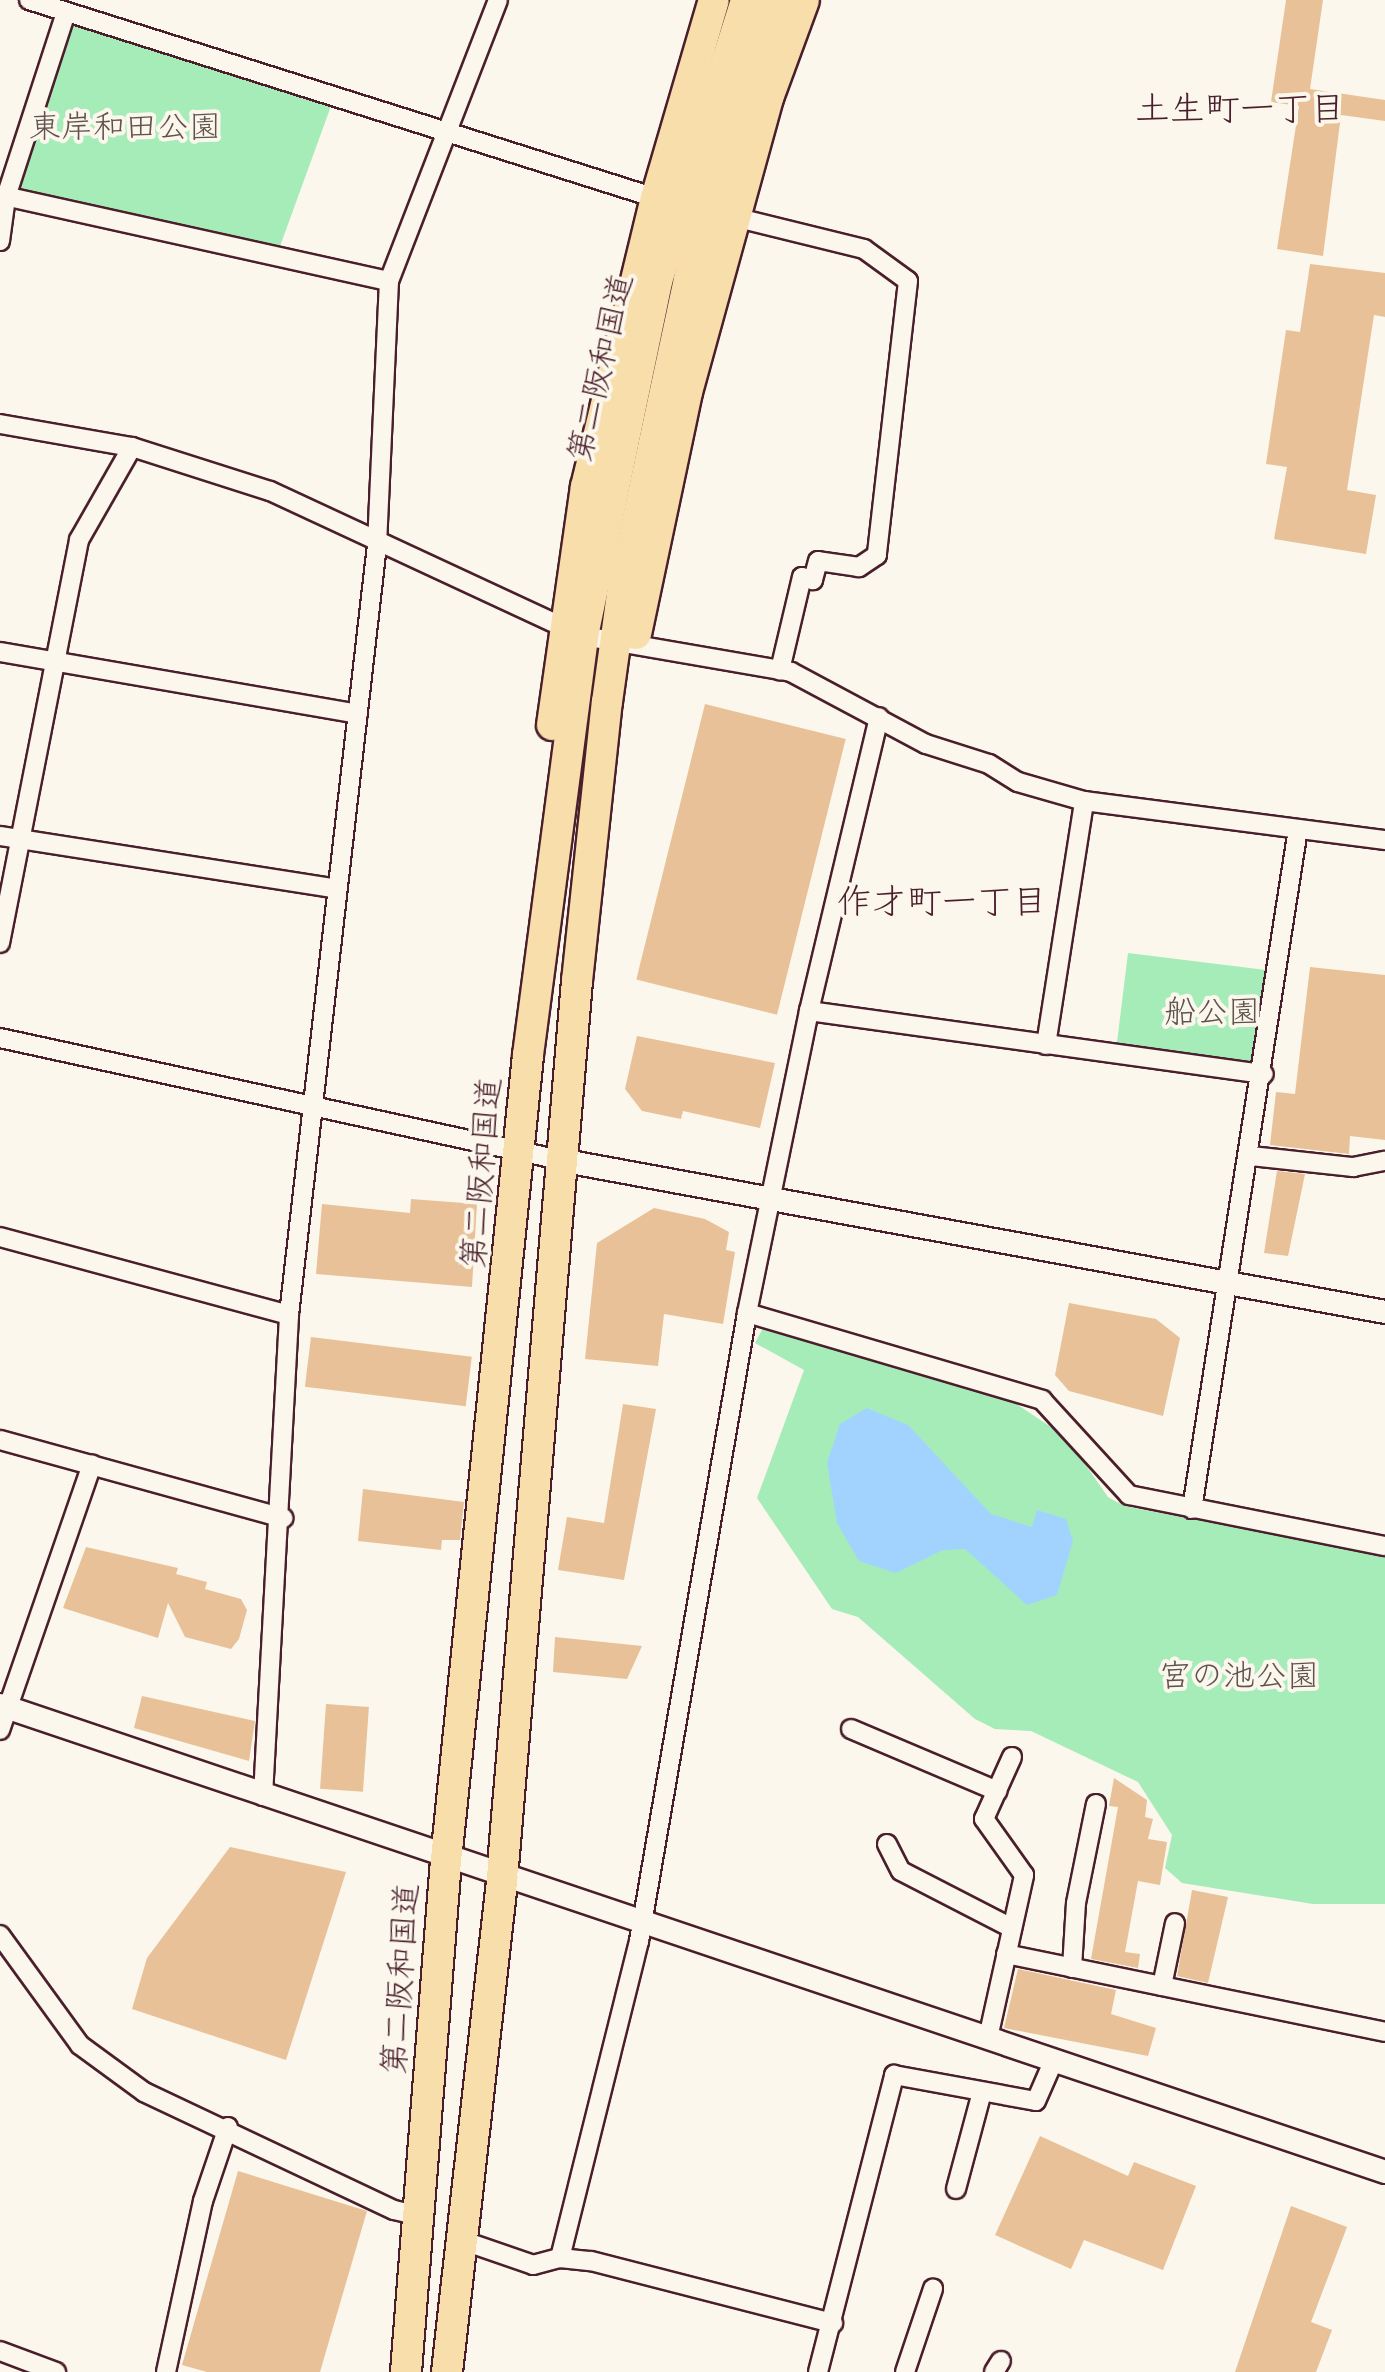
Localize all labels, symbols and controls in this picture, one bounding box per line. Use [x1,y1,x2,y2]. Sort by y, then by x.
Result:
district label: 土生町一丁目 [1135,89,1345,131]
park label: 東岸和田公園 [29,109,221,147]
street label: 第二阪和国道 [562,270,642,466]
district label: 作才町一丁目 [837,882,1047,924]
park label: 船公園 [1164,994,1260,1032]
street label: 第二阪和国道 [456,1076,510,1270]
park label: 宮の池公園 [1159,1658,1319,1696]
street label: 第二阪和国道 [376,1882,428,2076]

